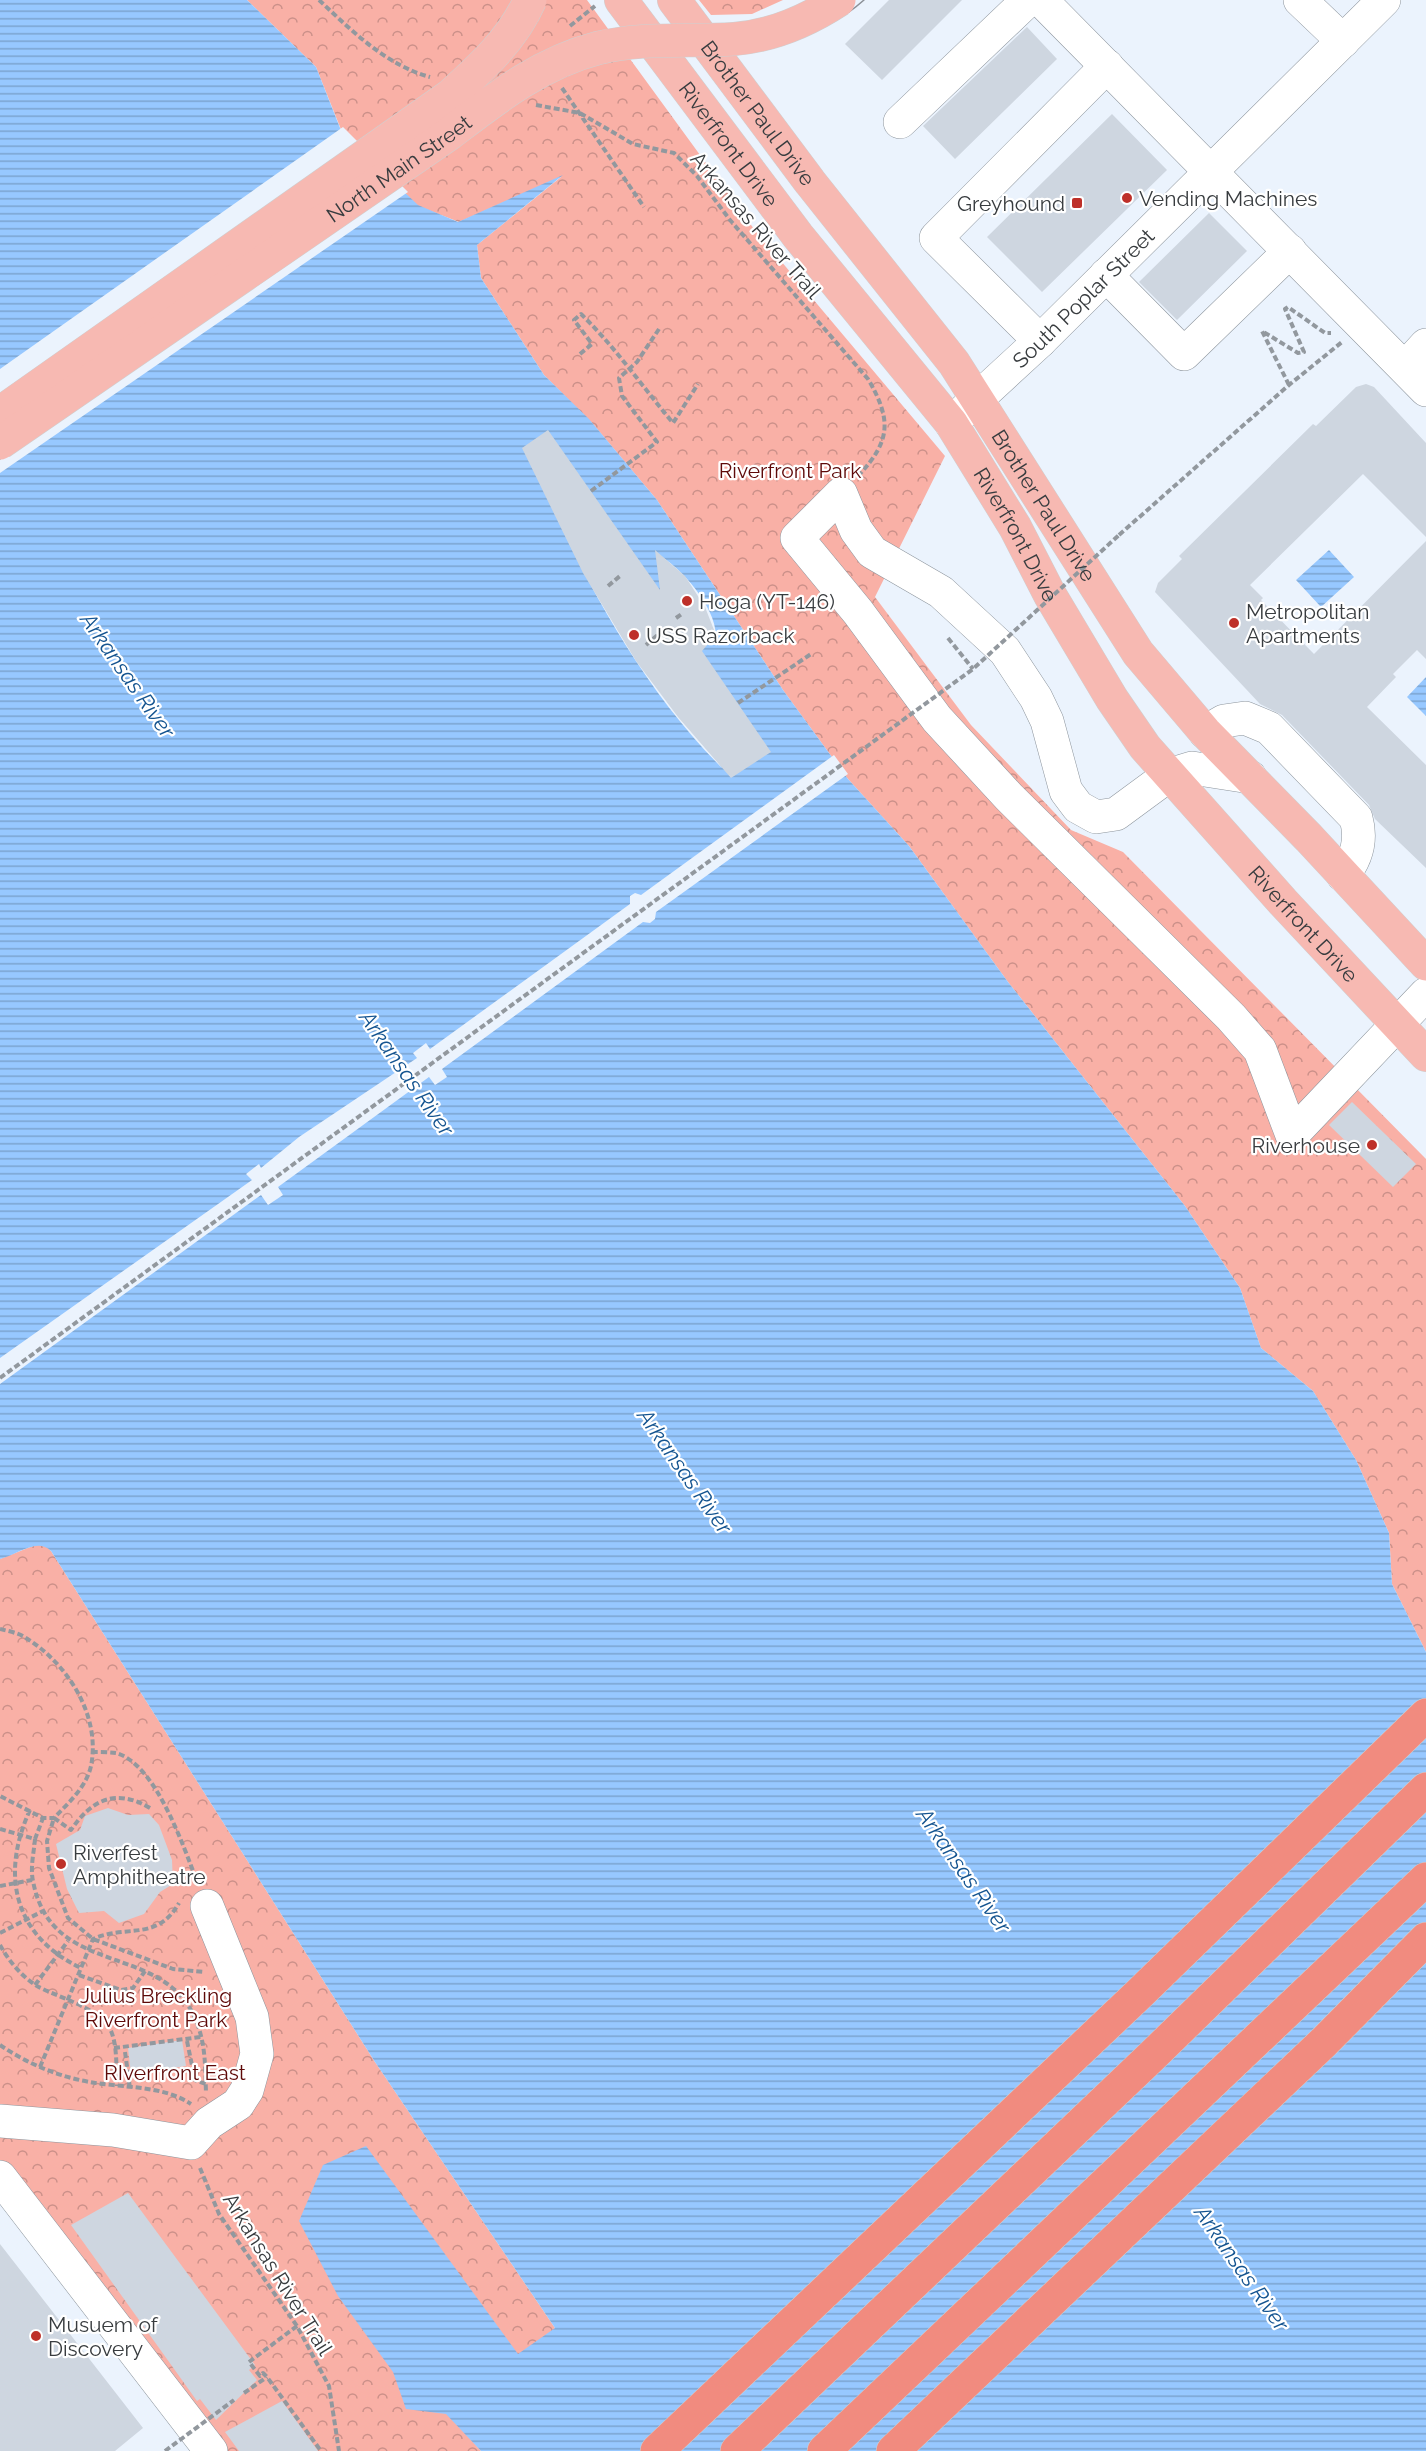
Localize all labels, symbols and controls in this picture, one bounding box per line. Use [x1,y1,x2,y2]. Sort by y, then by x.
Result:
street label: Brother Paul Drive [696,35,821,190]
street label: Riverfront Drive [674,77,784,211]
street label: North Main Street [321,109,476,227]
street label: Arkansas River Trail [685,146,827,304]
place label: Vending Machines [1139,186,1317,211]
place label: Greyhound [957,191,1065,216]
marker: Vending Machines [1120,191,1134,205]
marker: Greyhound [1070,196,1084,210]
street label: South Poplar Street [1007,223,1159,373]
street label: Brother Paul Drive [987,425,1102,586]
park label: Riverfront Park [719,458,861,483]
street label: Riverfront Drive [969,463,1064,606]
place label: Hoga (YT-146) [699,589,835,614]
marker: Hoga (YT-146) [680,594,694,608]
place label: Metropolitan Apartments [1246,599,1370,648]
water label: Arkansas River [75,607,182,744]
marker: Metropolitan Apartments [1227,616,1241,630]
place label: USS Razorback [646,623,795,648]
marker: USS Razorback [627,628,641,642]
street label: Riverfront Drive [1244,860,1364,987]
water label: Arkansas River [354,1005,461,1142]
place label: Riverhouse [1252,1133,1360,1158]
marker: Riverhouse [1365,1138,1379,1152]
water label: Arkansas River [632,1403,739,1540]
water label: Arkansas River [911,1802,1018,1939]
place label: Riverfest Amphitheatre [73,1840,206,1889]
marker: Riverfest Amphitheatre [54,1857,68,1871]
park label: Julius Breckling Riverfront Park [80,1983,232,2032]
park label: RIverfront East [104,2060,246,2085]
street label: Arkansas River Trail [218,2188,338,2360]
water label: Arkansas River [1189,2200,1296,2337]
place label: Musuem of Discovery [48,2312,159,2361]
marker: Musuem of Discovery [29,2329,43,2343]

